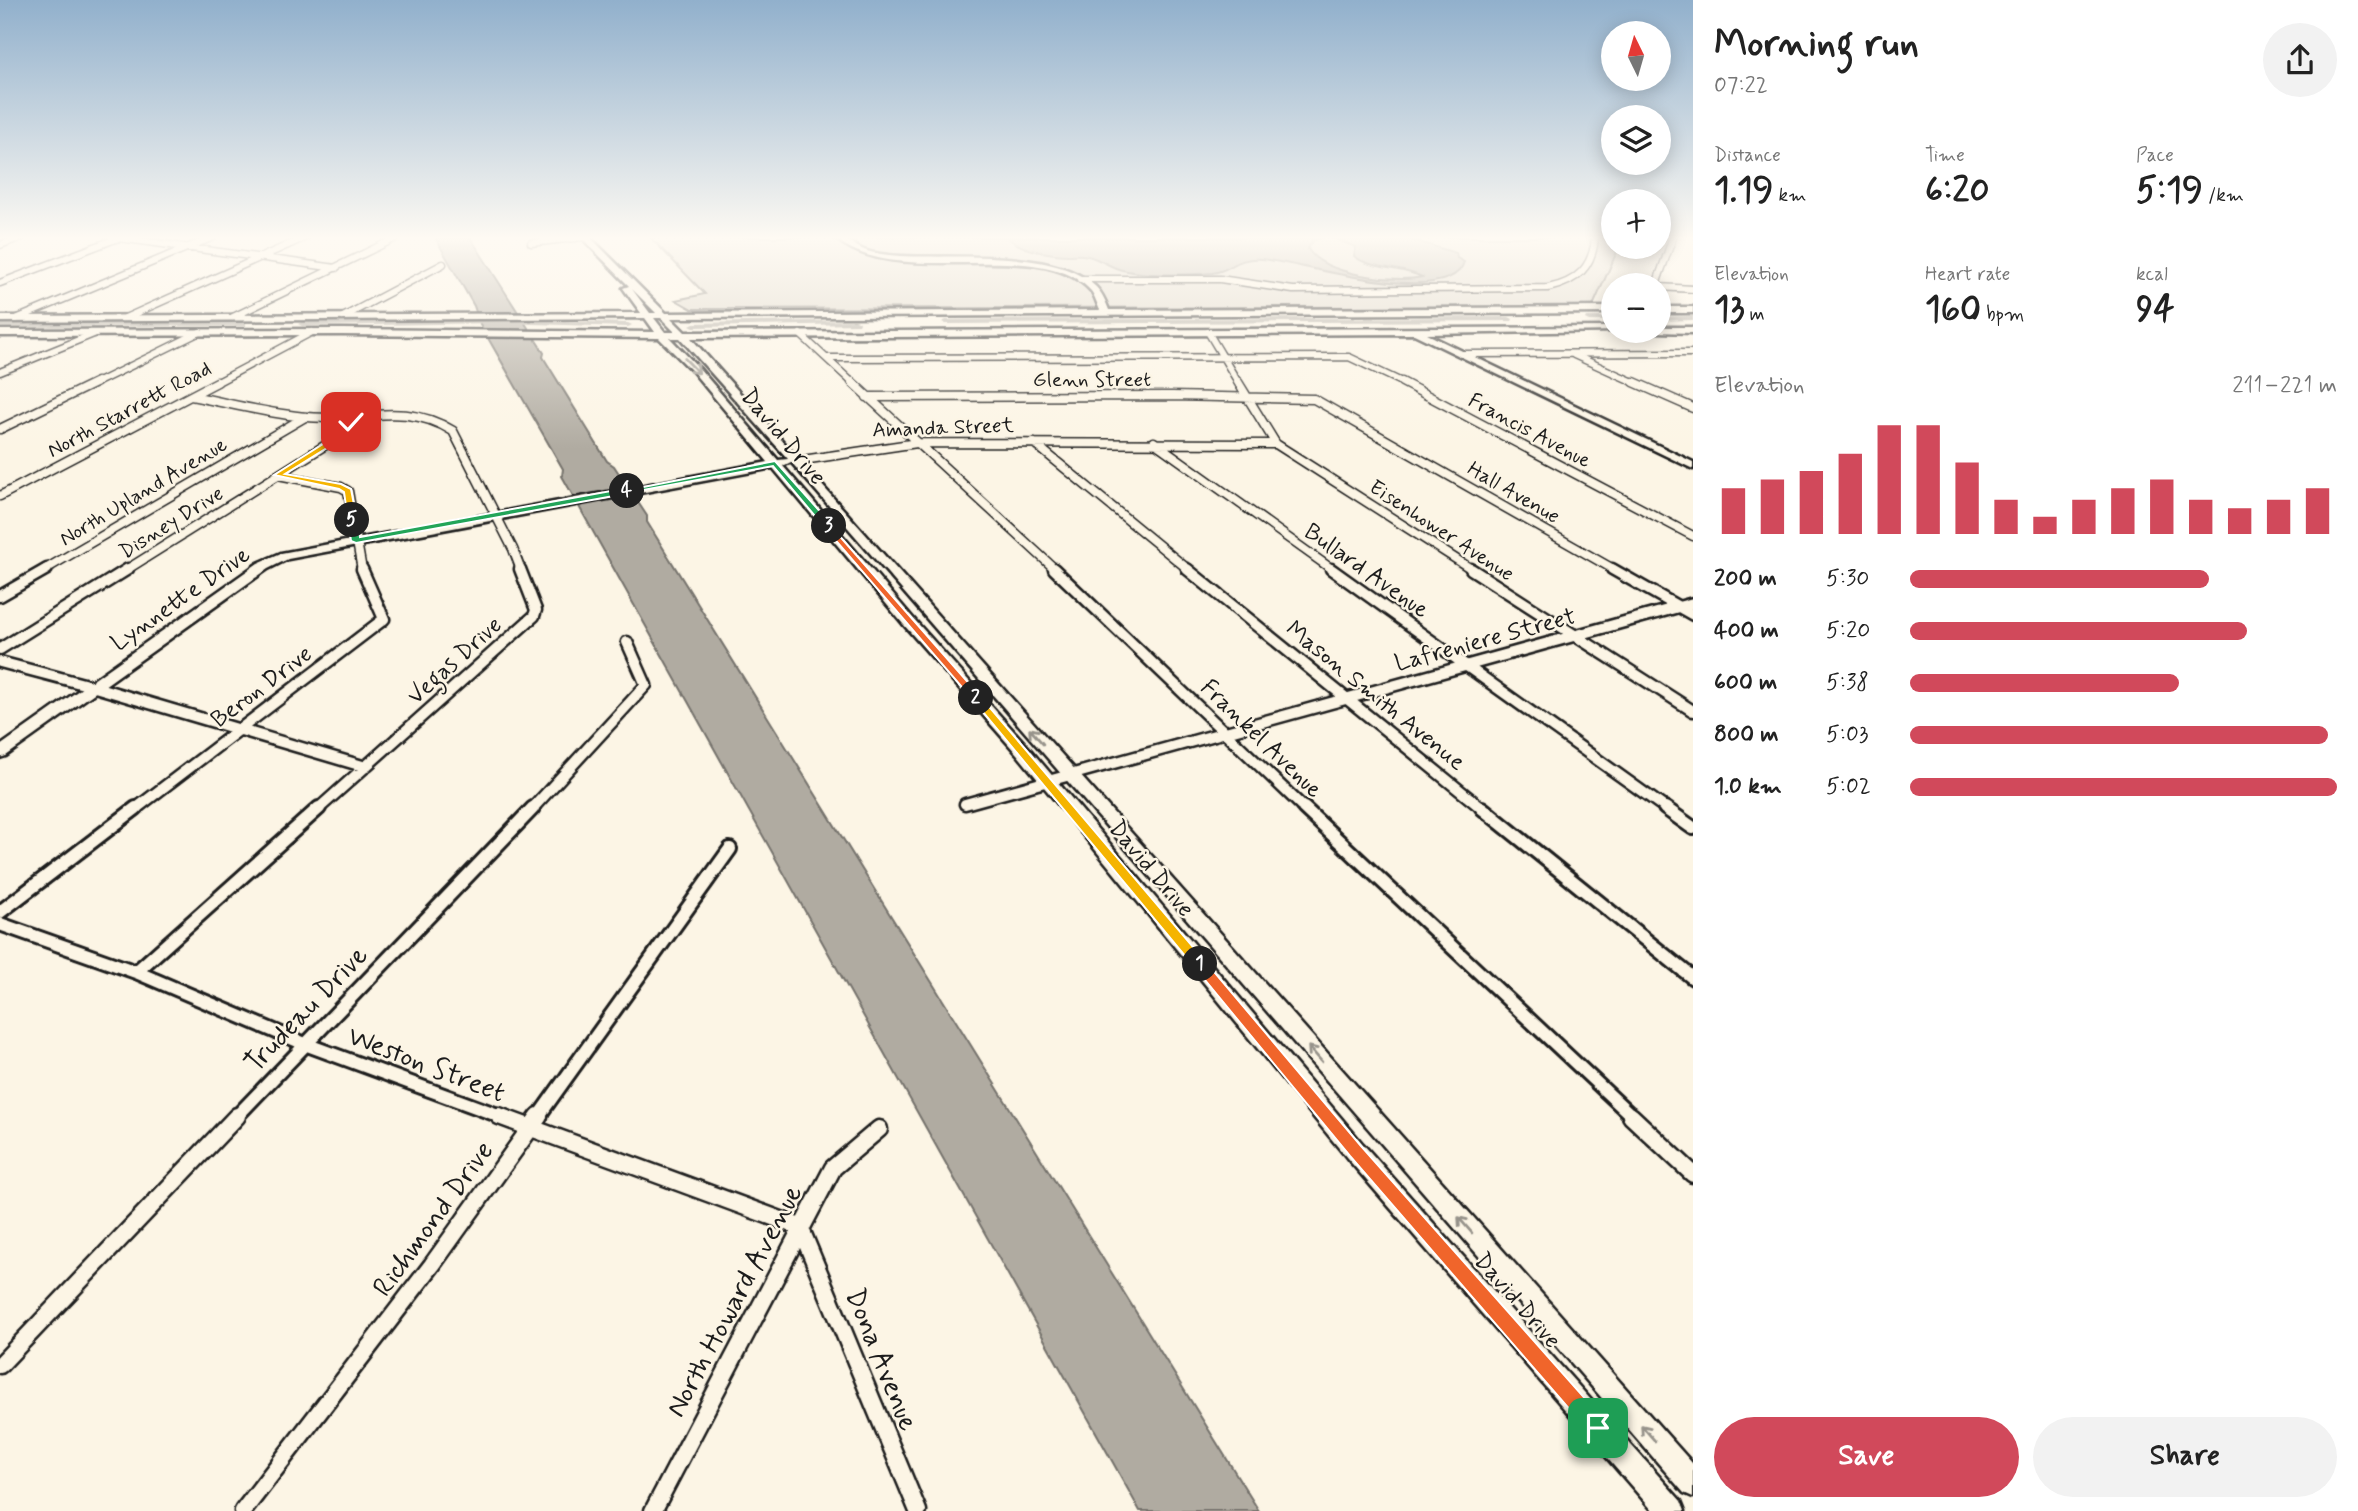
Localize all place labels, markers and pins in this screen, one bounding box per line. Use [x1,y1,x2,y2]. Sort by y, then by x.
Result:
pin [321,392,381,452]
pin: 4 [610,474,644,508]
pin: 5 [334,503,370,538]
pin: 3 [812,508,846,544]
pin: 2 [958,680,993,716]
pin: 1 [1182,946,1218,982]
pin [1568,1398,1628,1458]

